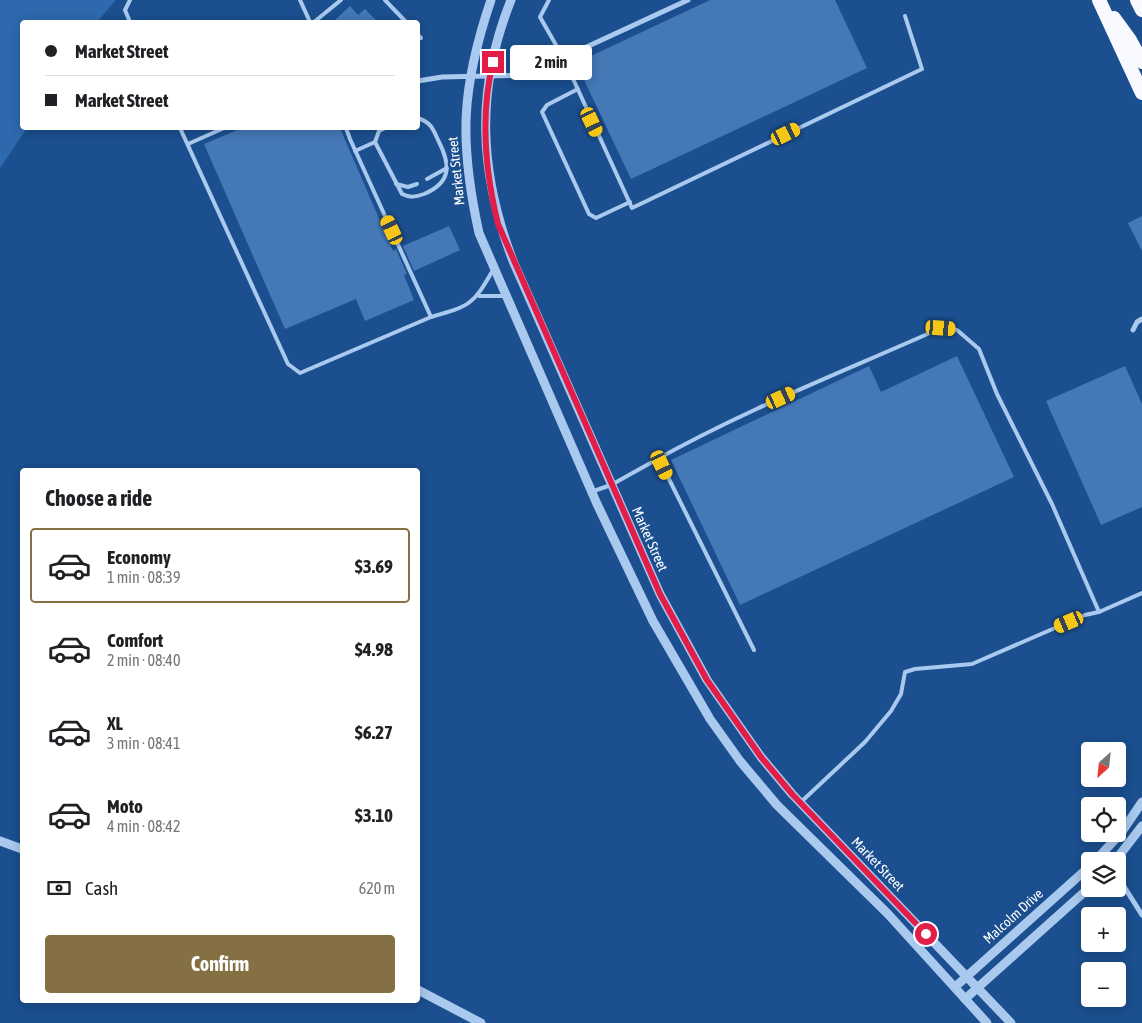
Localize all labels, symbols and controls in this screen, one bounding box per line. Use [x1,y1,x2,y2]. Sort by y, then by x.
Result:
text: Market Street [75,40,169,62]
callout: 2 min [510,44,593,80]
route end [482,51,504,73]
text: 2 min [535,53,567,71]
text: Market Street [75,89,169,111]
car [578,105,605,139]
car [769,121,802,147]
street label: Market Street [444,136,468,206]
car [378,213,405,247]
car [925,319,956,337]
car [764,385,797,411]
car [648,448,675,482]
text: Choose a ride [45,485,152,511]
street label: Market Street [629,504,671,574]
icon: car [47,543,92,588]
text: Economy [107,546,171,568]
text: $3.69 [355,555,393,577]
text: 1 min · 08:39 [107,568,180,586]
car [1052,609,1085,635]
icon: car [47,626,92,671]
text: Comfort [107,629,163,651]
text: $4.98 [355,638,393,660]
text: 2 min · 08:40 [107,651,180,669]
icon: car [47,709,92,754]
text: XL [107,712,123,734]
text: $6.27 [355,721,393,743]
text: 3 min · 08:41 [107,734,180,752]
north arrow [1081,742,1126,788]
map controls [1081,742,1126,1007]
icon: car [47,792,92,837]
text: Moto [107,795,143,817]
button: locate [1081,797,1126,842]
text: $3.10 [355,804,393,826]
text: 4 min · 08:42 [107,817,180,835]
street label: Market Street [848,834,908,894]
button: layers [1081,852,1126,897]
icon: cash [45,874,73,902]
text: Cash [85,877,118,899]
text: 620 m [359,879,395,897]
street label: Malcolm Drive [980,885,1046,947]
button: + [1081,907,1126,952]
route start [915,923,937,945]
button: Confirm [45,935,395,993]
button: − [1081,962,1126,1007]

